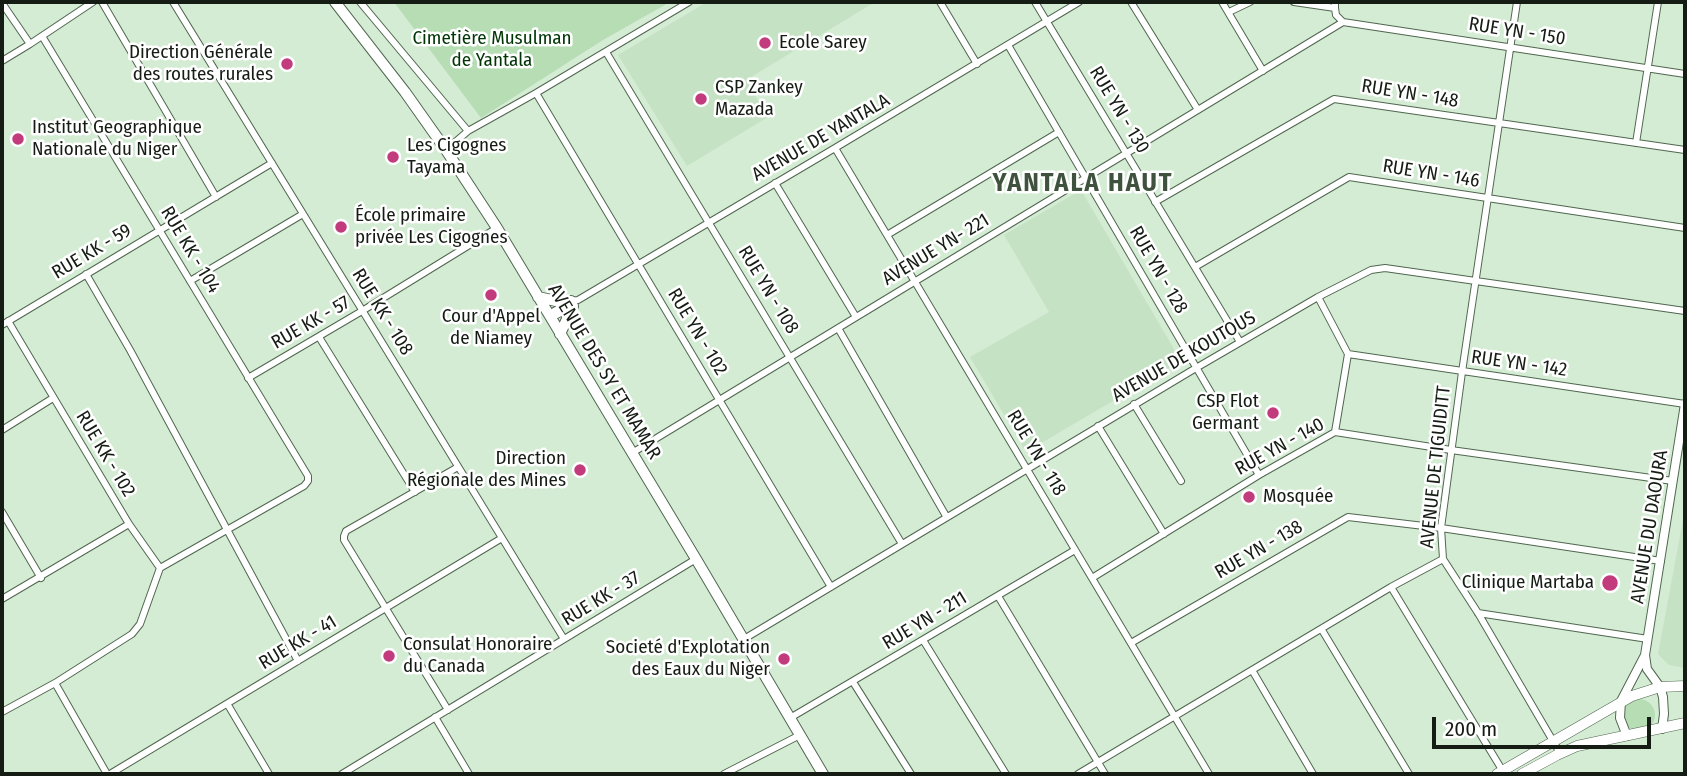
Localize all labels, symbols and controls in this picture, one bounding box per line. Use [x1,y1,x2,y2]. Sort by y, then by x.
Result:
street label: RUE YN - 150 [1467,13,1567,51]
park label: Cimetière Musulman de Yantala [412,28,572,72]
place label: Ecole Sarey [779,32,867,54]
marker: Ecole Sarey [757,35,773,51]
place label: Direction Générale des routes rurales [129,42,273,86]
marker: Direction Générale des routes rurales [279,56,295,72]
street label: RUE YN - 130 [1084,62,1154,158]
street label: RUE YN - 148 [1360,75,1460,113]
place label: CSP Zankey Mazada [715,77,803,121]
street label: AVENUE DE YANTALA [748,89,894,187]
marker: CSP Zankey Mazada [693,91,709,107]
place label: Institut Geographique Nationale du Niger [32,117,202,161]
marker: Institut Geographique Nationale du Niger [10,131,26,147]
place label: Les Cigognes Tayama [407,135,506,179]
marker: Les Cigognes Tayama [385,149,401,165]
street label: RUE YN - 146 [1381,155,1481,193]
district label: YANTALA HAUT [994,168,1172,200]
street label: RUE KK - 104 [155,202,225,298]
place label: École primaire privée Les Cigognes [355,205,508,249]
street label: AVENUE YN- 221 [878,209,994,291]
street label: RUE KK - 59 [48,219,136,285]
marker: École primaire privée Les Cigognes [333,219,349,235]
street label: RUE YN - 128 [1124,222,1192,318]
street label: RUE YN - 108 [733,242,803,338]
street label: RUE KK - 108 [346,265,418,359]
street label: AVENUE DES SY ET MAMAR [543,280,665,464]
street label: RUE YN - 102 [662,284,732,380]
marker: Cour d'Appel de Niamey [483,287,499,303]
street label: RUE KK - 57 [268,291,354,355]
place label: Cour d'Appel de Niamey [442,306,540,350]
street label: AVENUE DE KOUTOUS [1108,307,1260,407]
street label: RUE YN - 142 [1470,346,1568,382]
street label: AVENUE DE TIGUIDITT [1416,385,1456,549]
place label: CSP Flot Germant [1192,391,1259,435]
marker: CSP Flot Germant [1265,405,1281,421]
street label: RUE YN - 118 [1002,406,1070,500]
street label: RUE KK - 102 [70,407,140,501]
street label: RUE YN - 140 [1232,413,1328,481]
place label: Direction Régionale des Mines [407,448,566,492]
street label: AVENUE DU DAOURA [1627,449,1673,605]
marker: Direction Régionale des Mines [572,462,588,478]
place label: Mosquée [1263,486,1334,508]
marker: Mosquée [1241,489,1257,505]
street label: RUE YN - 138 [1211,516,1307,584]
street label: RUE KK - 37 [558,567,644,631]
place label: Clinique Martaba [1462,572,1594,594]
marker: Clinique Martaba [1600,573,1620,593]
street label: RUE YN - 211 [879,587,971,655]
street label: RUE KK - 41 [255,611,341,675]
place label: Consulat Honoraire du Canada [403,634,552,678]
place label: Societé d'Explotation des Eaux du Niger [606,637,770,681]
marker: Consulat Honoraire du Canada [381,648,397,664]
marker: Societé d'Explotation des Eaux du Niger [776,651,792,667]
scale bar [1435,702,1654,746]
text: 200 m [1445,716,1497,742]

